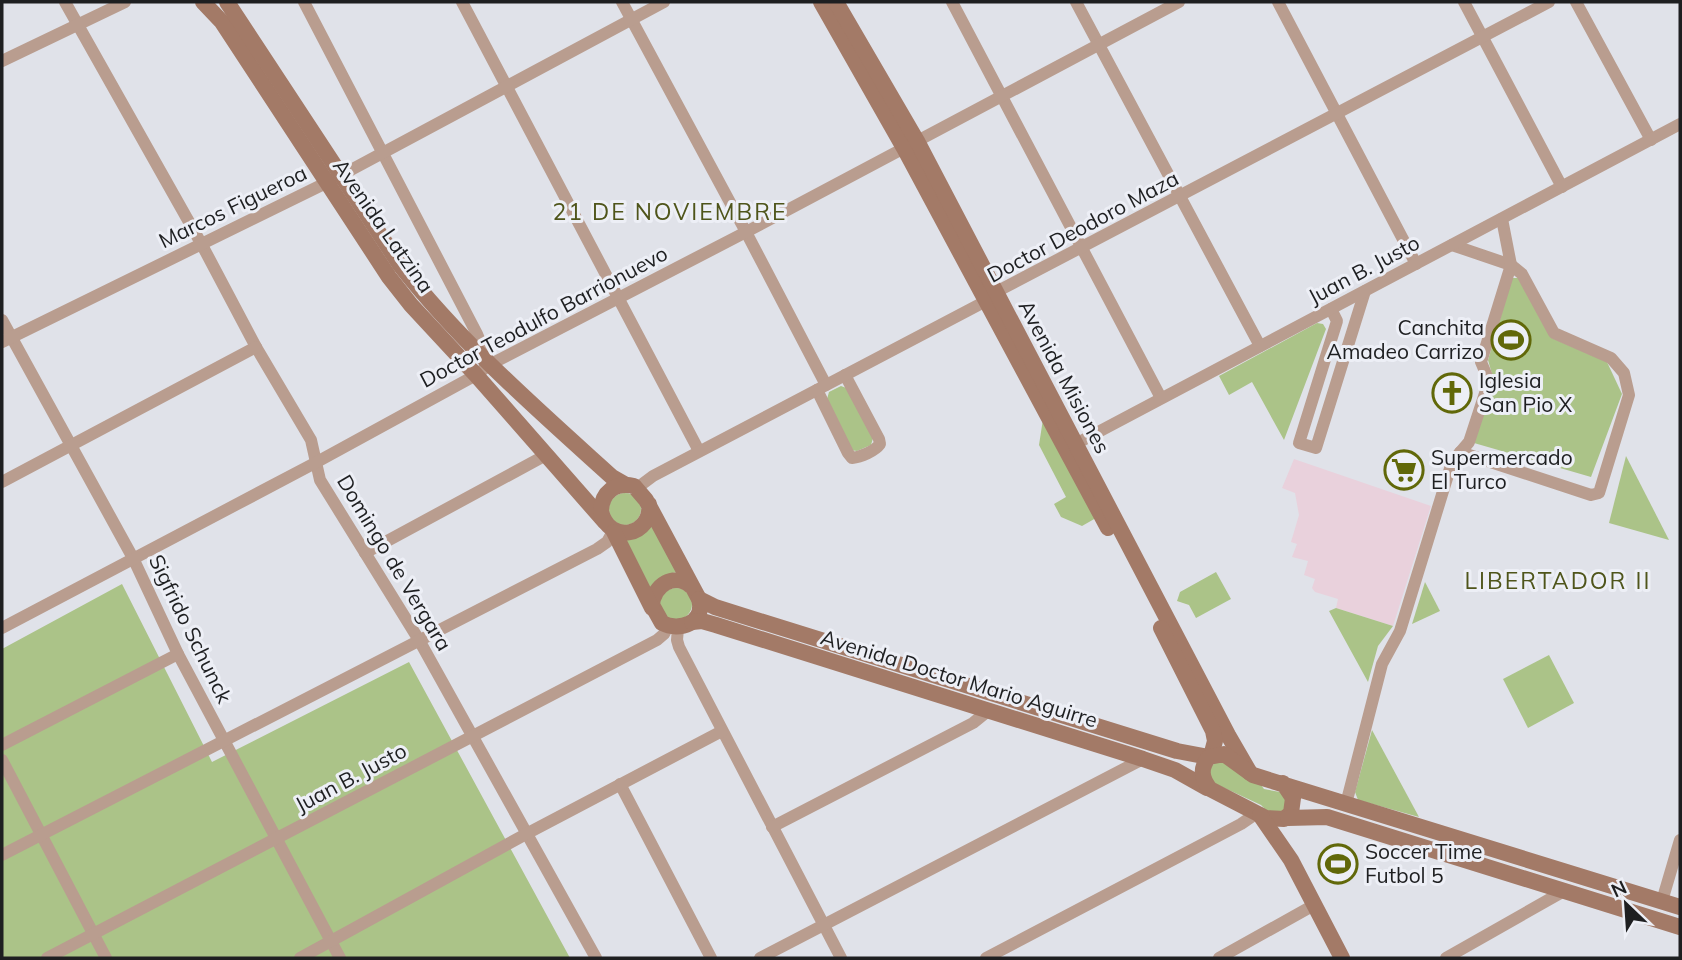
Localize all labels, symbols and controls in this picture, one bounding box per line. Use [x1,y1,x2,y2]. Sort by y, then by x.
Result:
street label: Avenida Latzina [328,153,440,297]
street label: Marcos Figueroa [154,159,311,253]
street label: Doctor Deodoro Maza [982,165,1183,288]
district label: 21 DE NOVIEMBRE [552,197,788,226]
street label: Juan B. Justo [1303,229,1424,309]
street label: Doctor Teodulfo Barrionuevo [415,240,672,393]
street label: Avenida Misiones [1014,295,1116,458]
place label: Canchita Amadeo Carrizo [1326,314,1484,364]
sports icon: Canchita Amadeo Carrizo [1490,319,1532,361]
place label: Iglesia San Pio X [1479,367,1573,417]
church icon: Iglesia San Pio X [1431,372,1473,414]
place label: Supermercado El Turco [1431,444,1573,494]
supermarket icon: Supermercado El Turco [1383,449,1425,491]
street label: Domingo de Vergara [332,470,458,655]
street label: Sigfrido Schunck [144,550,238,707]
district label: LIBERTADOR II [1465,566,1651,595]
street label: Avenida Doctor Mario Aguirre [818,624,1101,733]
street label: Juan B. Justo [290,737,411,817]
place label: Soccer Time Futbol 5 [1365,838,1483,888]
sports icon: Soccer Time Futbol 5 [1317,843,1359,885]
north arrow [1591,869,1661,939]
text: N [1607,875,1630,903]

